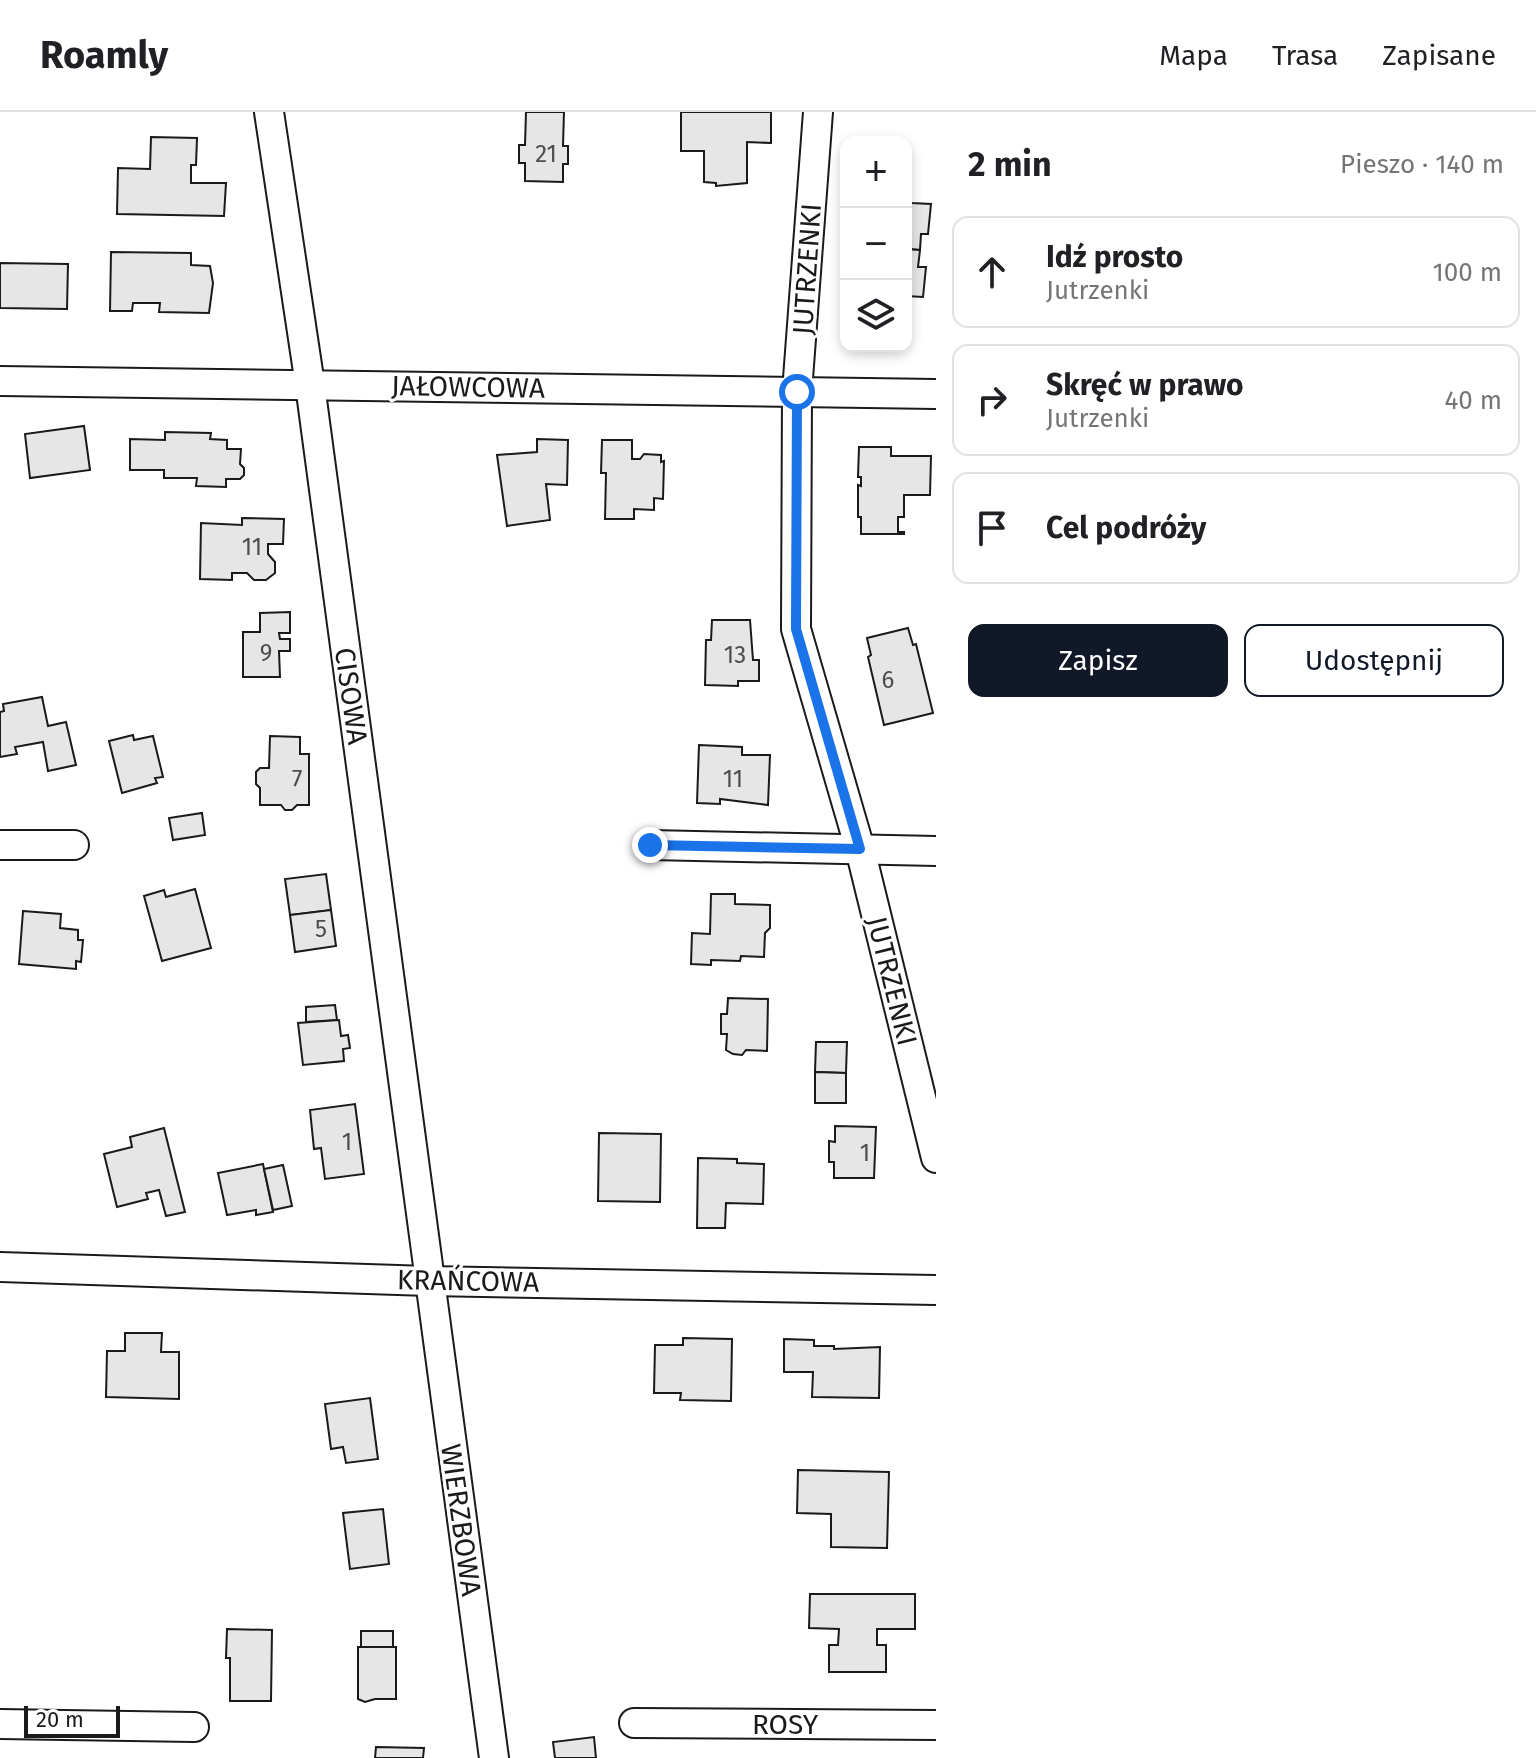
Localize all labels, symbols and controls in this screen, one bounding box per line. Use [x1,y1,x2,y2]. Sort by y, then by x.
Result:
text: Roamly [40,32,168,78]
text: Mapa [1159,39,1228,72]
text: Trasa [1272,39,1338,72]
text: Zapisane [1382,39,1496,72]
map controls [840,136,912,352]
button: + [840,136,912,208]
house number: 21 [535,140,557,168]
text: 2 min [968,144,1052,185]
text: Pieszo · 140 m [1340,149,1504,180]
street label: JUTRZENKI [786,202,828,336]
button: − [840,208,912,280]
text: Idź prosto [1046,239,1183,275]
icon: ahead [970,250,1014,294]
text: 100 m [1433,257,1502,288]
text: Jutrzenki [1046,275,1149,306]
button: layers [840,280,912,352]
text: Skręć w prawo [1046,367,1244,403]
street label: JAŁOWCOWA [391,369,545,405]
route start [779,374,815,410]
icon: right [970,378,1014,422]
text: 40 m [1444,385,1502,416]
text: Jutrzenki [1046,403,1149,434]
icon: arrive [970,506,1014,550]
text: Cel podróży [1046,510,1206,546]
house number: 11 [242,533,262,561]
button: Zapisz [968,624,1228,697]
button: Udostępnij [1244,624,1504,697]
house number: 9 [260,639,272,667]
house number: 13 [724,641,746,669]
street label: CISOWA [328,645,374,747]
house number: 6 [882,666,894,694]
house number: 7 [292,765,302,793]
house number: 11 [723,765,743,793]
route end [632,827,668,863]
street label: JUTRZENKI [860,913,924,1049]
house number: 5 [315,915,327,943]
house number: 1 [342,1128,352,1156]
house number: 1 [860,1139,870,1167]
street label: KRAŃCOWA [397,1263,539,1299]
street label: WIERZBOWA [434,1442,488,1598]
scale bar [24,1702,120,1738]
text: 20 m [36,1706,84,1733]
street label: ROSY [752,1708,819,1741]

